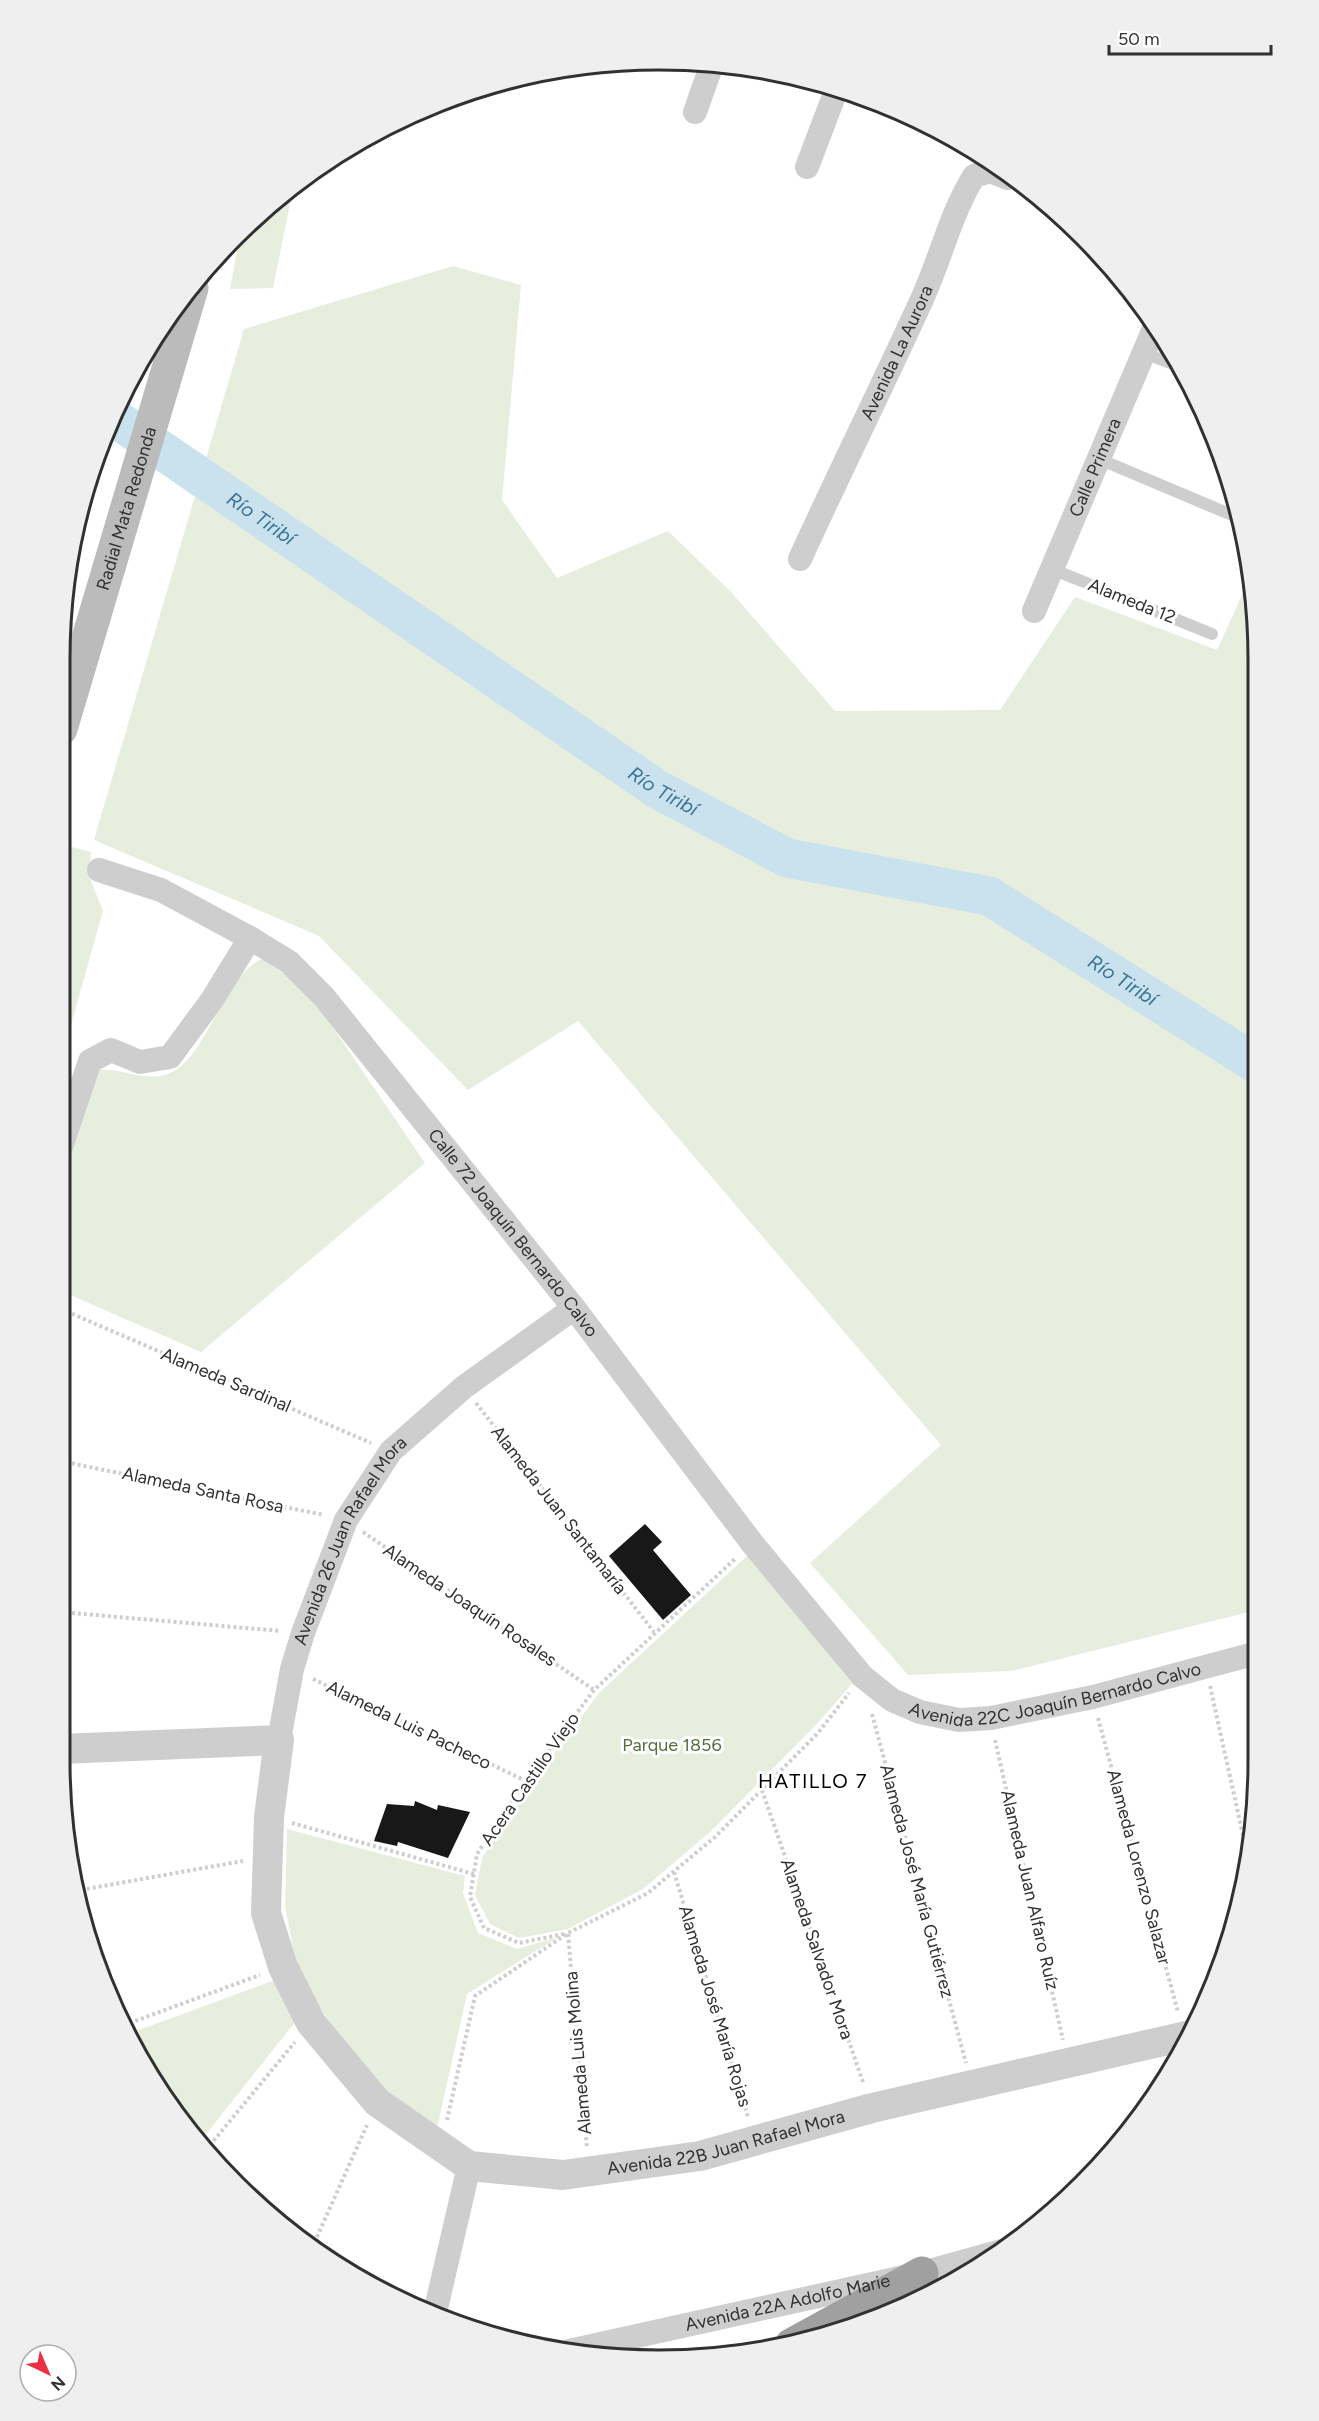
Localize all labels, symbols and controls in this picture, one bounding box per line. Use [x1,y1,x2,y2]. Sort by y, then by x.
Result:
scale bar [1109,18,1271,56]
text: 50 m [1118,28,1160,50]
street label: Avenida La Aurora [856,282,938,424]
street label: Calle Primera [1064,415,1126,520]
street label: Radial Mata Redonda [92,424,161,593]
water label: Río Tiribí [223,487,302,551]
street label: Alameda 12 [1085,574,1179,628]
water label: Río Tiribí [624,761,705,822]
water label: Río Tiribí [1084,949,1164,1012]
street label: Calle 72 Joaquín Bernardo Calvo [423,1124,603,1341]
street label: Alameda Sardinal [158,1343,294,1417]
street label: Alameda Juan Santamaría [486,1421,632,1599]
street label: Avenida 26 Juan Rafael Mora [289,1431,411,1648]
street label: Alameda Santa Rosa [120,1462,286,1518]
street label: Alameda Joaquín Rosales [379,1539,561,1671]
street label: Avenida 22C Joaquín Bernardo Calvo [905,1658,1203,1732]
street label: Alameda Luis Pacheco [323,1676,495,1774]
street label: Acera Castillo Viejo [476,1708,584,1850]
park label: Parque 1856 [622,1734,722,1756]
street label: Alameda José María Gutiérrez [875,1762,959,2000]
street label: Alameda Lorenzo Salazar [1102,1767,1176,1967]
district label: HATILLO 7 [758,1769,868,1793]
street label: Alameda Juan Alfaro Ruíz [996,1788,1064,1992]
street label: Alameda Salvador Mora [776,1856,858,2042]
street label: Alameda José María Rojas [674,1903,756,2109]
street label: Alameda Luis Molina [560,1970,596,2136]
street label: Avenida 22B Juan Rafael Mora [606,2105,847,2180]
street label: Avenida 22A Adolfo Marie [683,2269,892,2336]
north arrow [18,2343,78,2403]
text: N [47,2372,69,2395]

